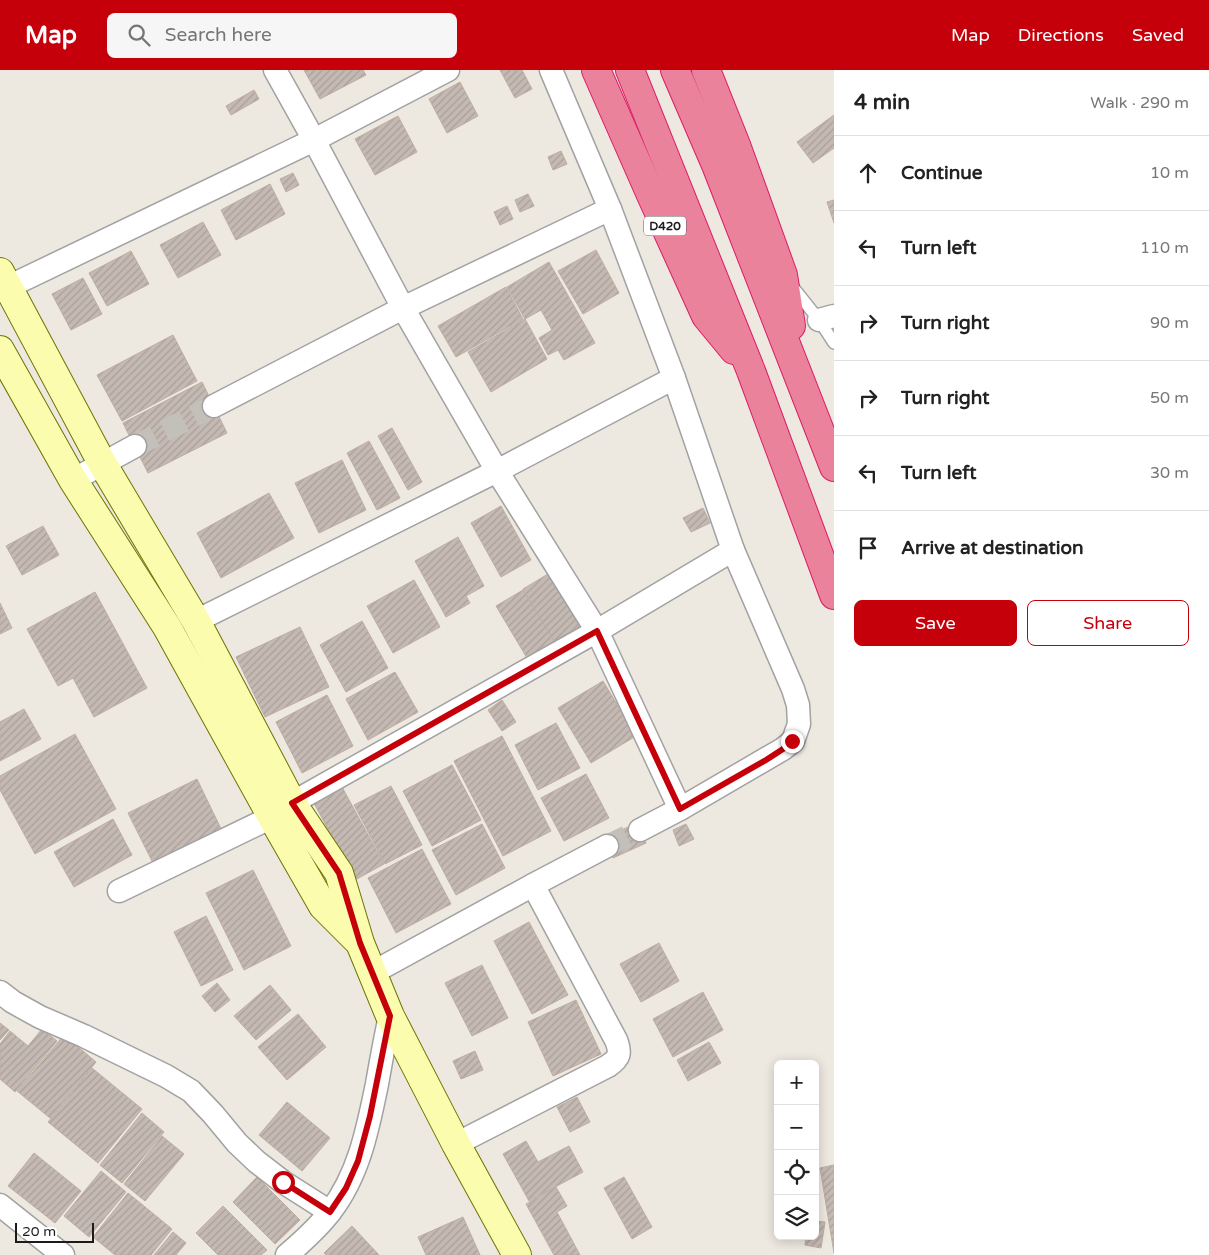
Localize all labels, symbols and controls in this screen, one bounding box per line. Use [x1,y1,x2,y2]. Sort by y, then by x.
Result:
search box [107,13,457,58]
text: Map [25,21,77,50]
icon: search [125,21,153,49]
text: Search here [165,24,272,46]
text: Map [951,24,990,46]
text: Directions [1018,24,1104,46]
text: Saved [1132,24,1184,46]
text: 4 min [854,90,910,115]
text: Walk · 290 m [1090,93,1189,113]
icon: ahead [854,159,882,187]
text: Continue [901,162,983,184]
text: 10 m [1150,163,1189,183]
road number: D420 [644,216,686,236]
icon: left [854,234,882,262]
text: Turn left [901,237,977,259]
text: 110 m [1140,238,1189,258]
icon: right [854,309,882,337]
text: Turn right [901,312,989,334]
text: 90 m [1150,313,1189,333]
icon: right [854,384,882,412]
text: Turn right [901,387,989,409]
text: 50 m [1150,388,1189,408]
icon: left [854,459,882,487]
text: Turn left [901,462,977,484]
text: 30 m [1150,463,1189,483]
icon: arrive [854,534,882,562]
text: Arrive at destination [901,537,1084,559]
button: Save [854,600,1017,646]
button: Share [1027,600,1189,646]
route end [781,730,804,753]
map controls [774,1060,819,1240]
button: + [774,1060,819,1105]
button: − [774,1105,819,1150]
button: locate [774,1150,819,1195]
route start [272,1171,295,1194]
button: layers [774,1195,819,1240]
scale bar [15,1220,94,1243]
text: 20 m [22,1223,56,1240]

